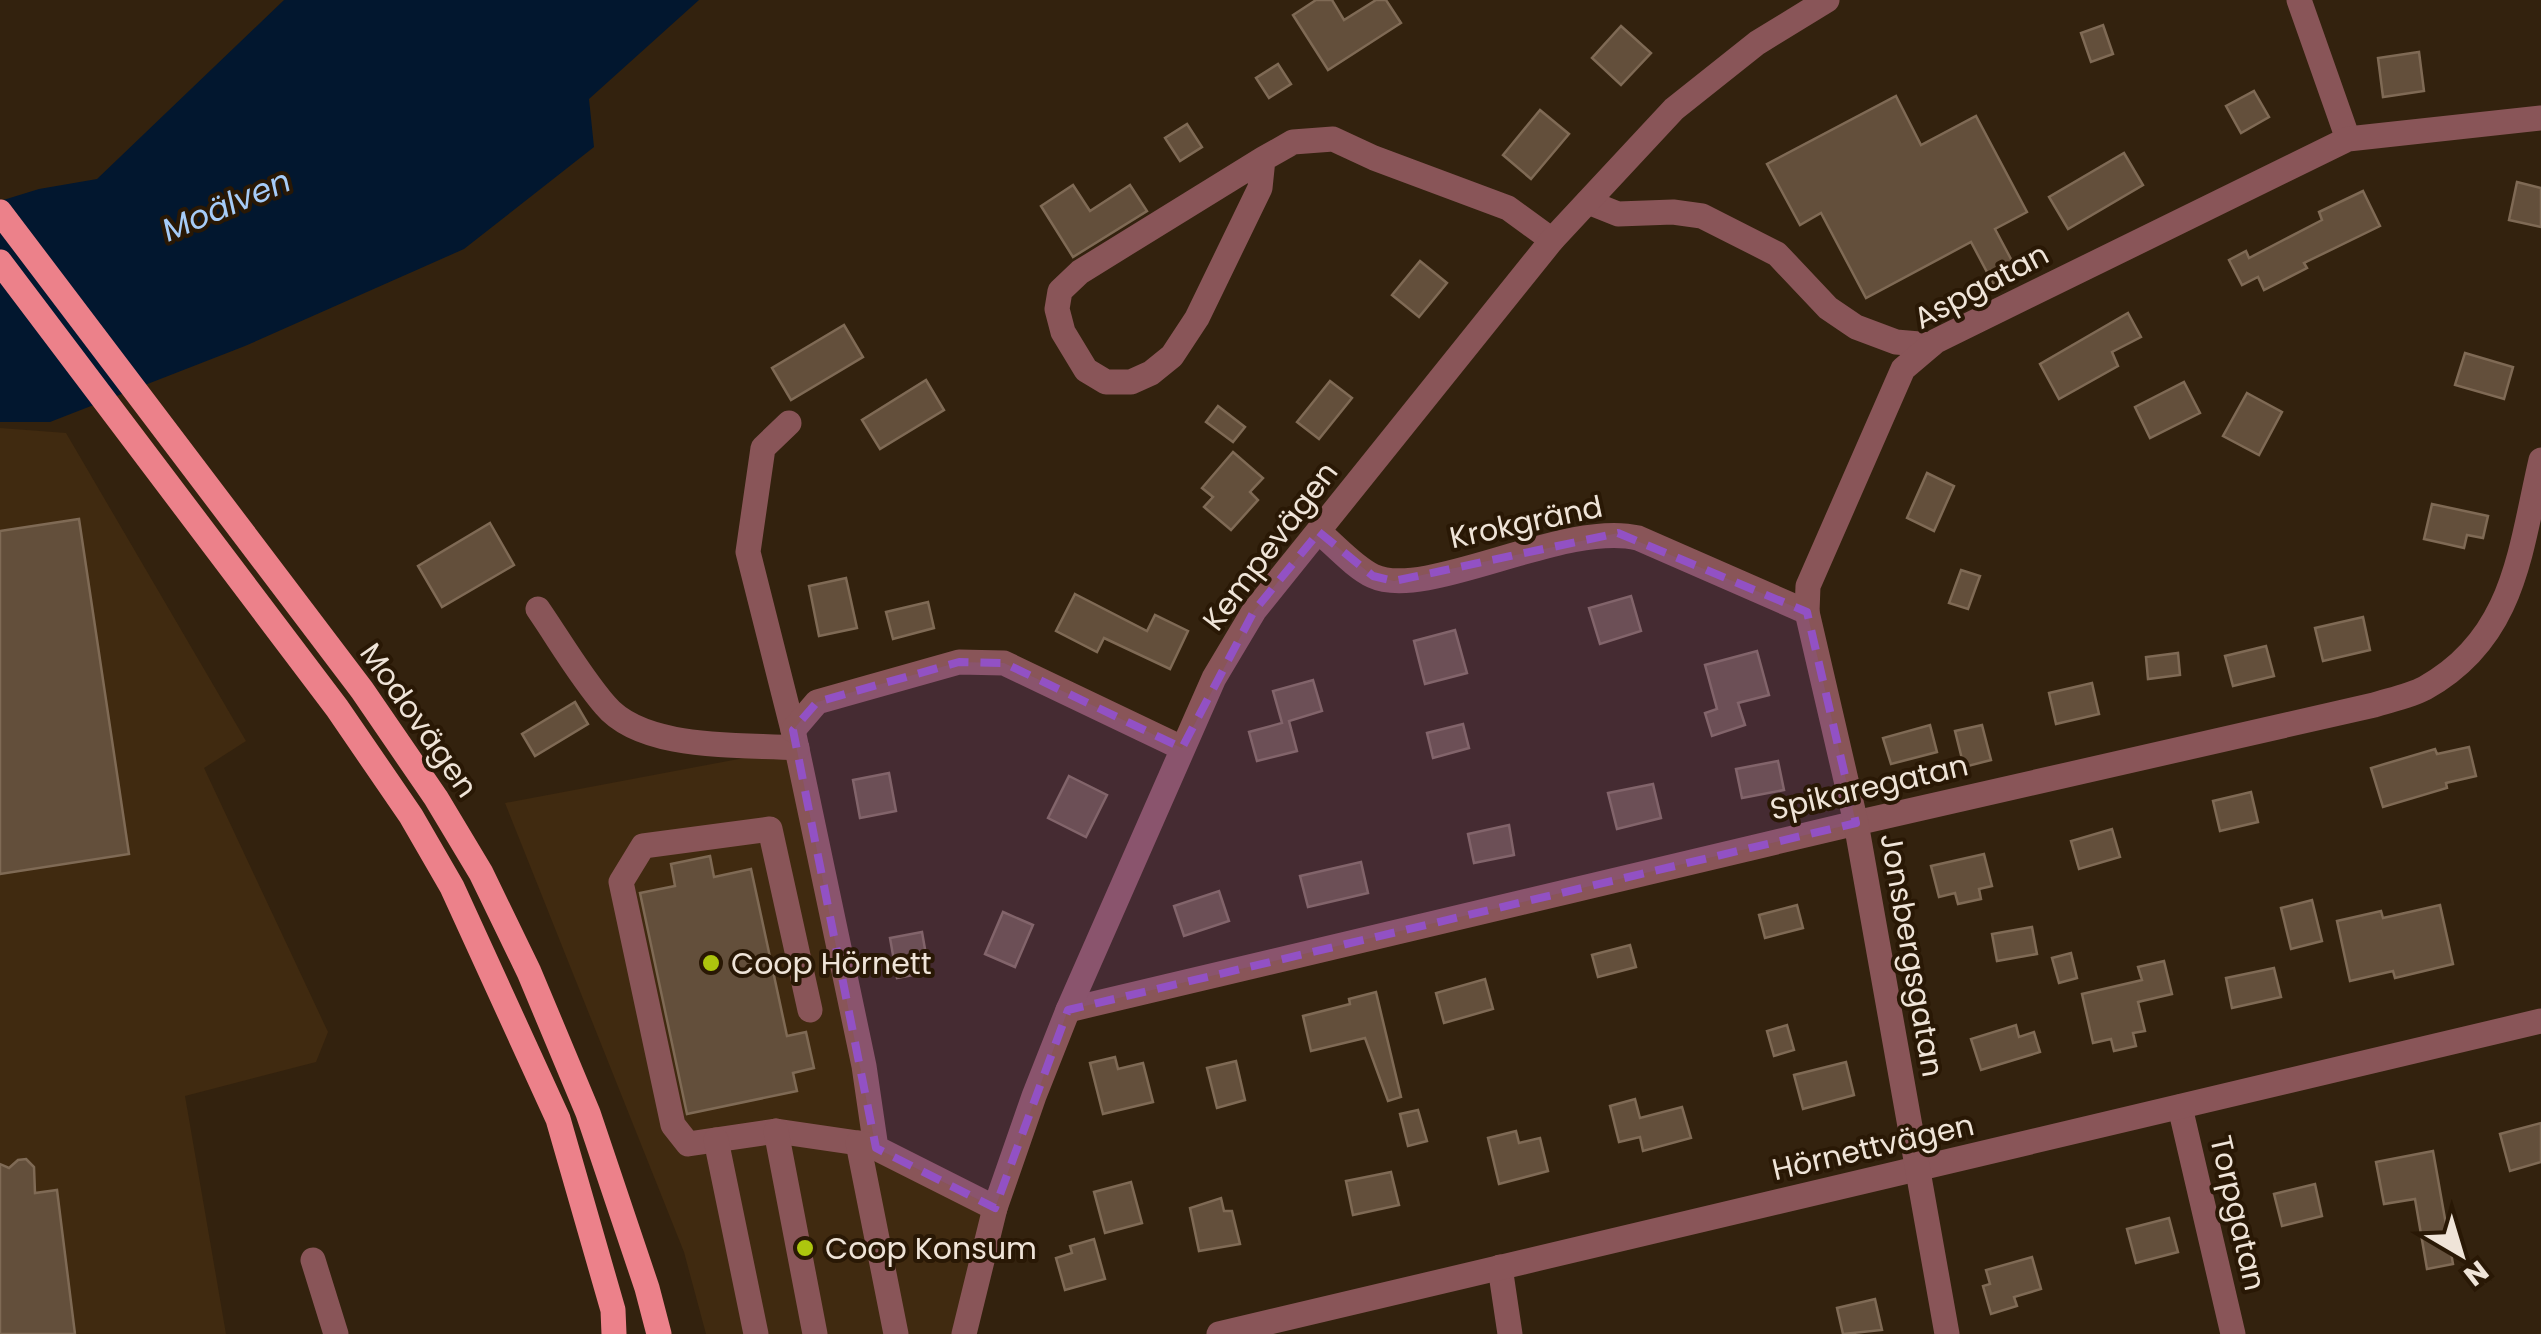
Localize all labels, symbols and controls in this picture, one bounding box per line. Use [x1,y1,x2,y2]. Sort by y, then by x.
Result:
water label: Moälven [155,158,297,252]
street label: Aspgatan [1906,232,2056,340]
street label: Kempevägen [1192,453,1348,639]
street label: Krokgränd [1446,485,1606,559]
street label: Modovägen [350,634,488,806]
street label: Spikaregatan [1766,743,1972,831]
street label: Jonsbergsgatan [1869,830,1955,1080]
place label: Coop Hörnett [731,942,932,985]
marker: Coop Hörnett [700,952,722,974]
street label: Hörnettvägen [1768,1103,1978,1191]
street label: Torpgatan [2199,1131,2277,1295]
north arrow [2411,1204,2511,1304]
place label: Coop Konsum [825,1227,1037,1270]
marker: Coop Konsum [794,1237,816,1259]
text: N [2456,1251,2496,1295]

